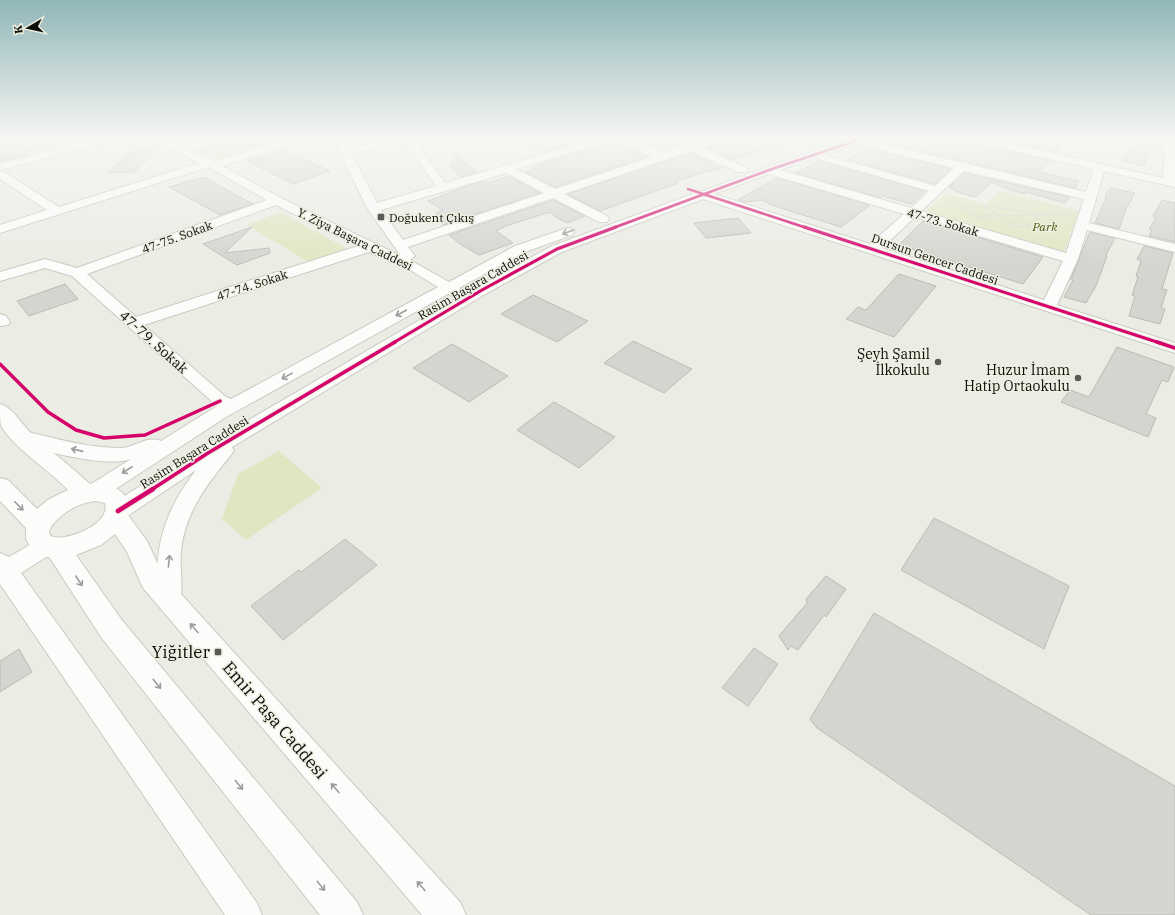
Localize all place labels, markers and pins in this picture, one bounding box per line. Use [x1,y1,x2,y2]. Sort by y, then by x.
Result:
place label: Doğukent Çıkış [389,210,474,225]
marker: Doğukent Çıkış [376,212,386,222]
place label: Şeyh Şamil İlkokulu [857,345,930,379]
marker: Şeyh Şamil İlkokulu [933,357,943,367]
place label: Huzur İmam Hatip Ortaokulu [964,361,1070,395]
marker: Huzur İmam Hatip Ortaokulu [1073,373,1083,383]
place label: Yiğitler [152,641,210,663]
marker: Yiğitler [213,647,223,657]

